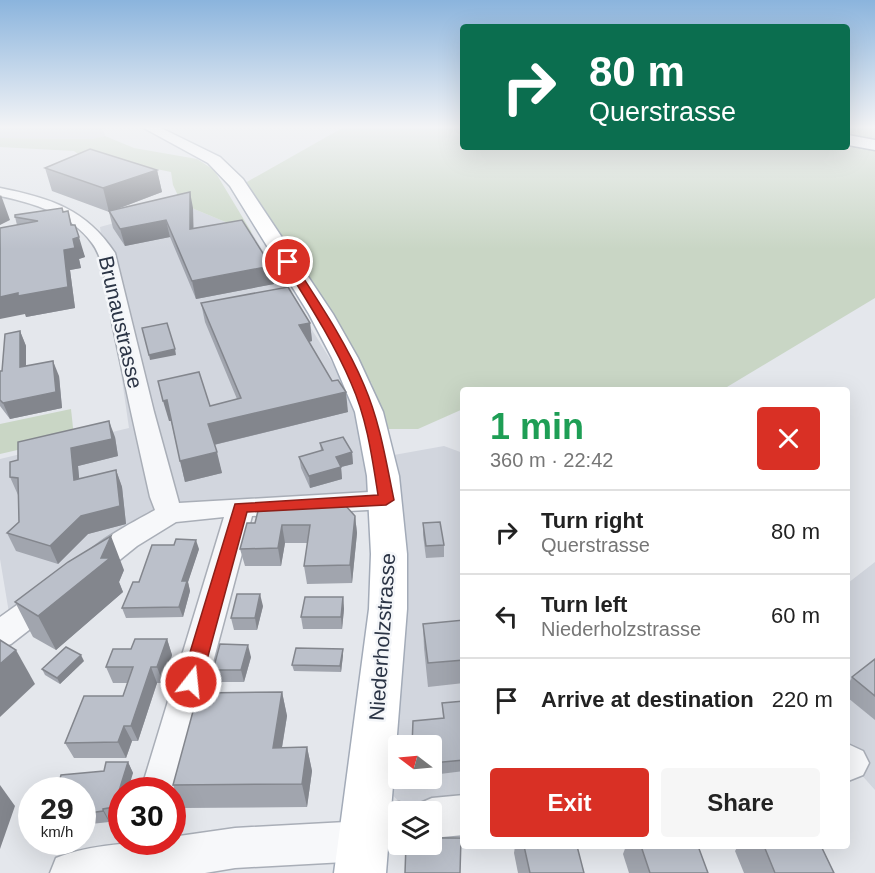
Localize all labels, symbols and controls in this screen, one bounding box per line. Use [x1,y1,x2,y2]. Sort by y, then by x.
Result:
icon: right [490,48,568,126]
text: 80 m [589,48,685,95]
text: Querstrasse [589,97,736,127]
pin [262,236,313,287]
icon: arrive [271,245,304,278]
street label: Brunaustrasse [95,253,147,391]
text: 1 min [490,406,584,447]
button: close [757,407,820,470]
text: 360 m · 22:42 [490,449,613,471]
text: Turn right [541,508,643,533]
icon: right [490,516,523,549]
text: 80 m [771,519,820,544]
text: Querstrasse [541,534,650,556]
street label: Niederholzstrasse [365,552,399,722]
text: Turn left [541,592,627,617]
icon: left [490,600,523,633]
text: 60 m [771,603,820,628]
text: Niederholzstrasse [541,618,701,640]
position arrow [159,650,223,714]
icon: arrive [490,684,523,717]
text: Arrive at destination [541,687,754,712]
text: 220 m [772,687,833,712]
north arrow [388,735,442,789]
map controls [388,735,442,855]
button: Exit [490,768,649,837]
button: Share [661,768,820,837]
speed limit sign: 30 [108,777,186,855]
text: 29 [40,792,74,825]
button: layers [388,801,442,855]
text: km/h [41,823,73,840]

